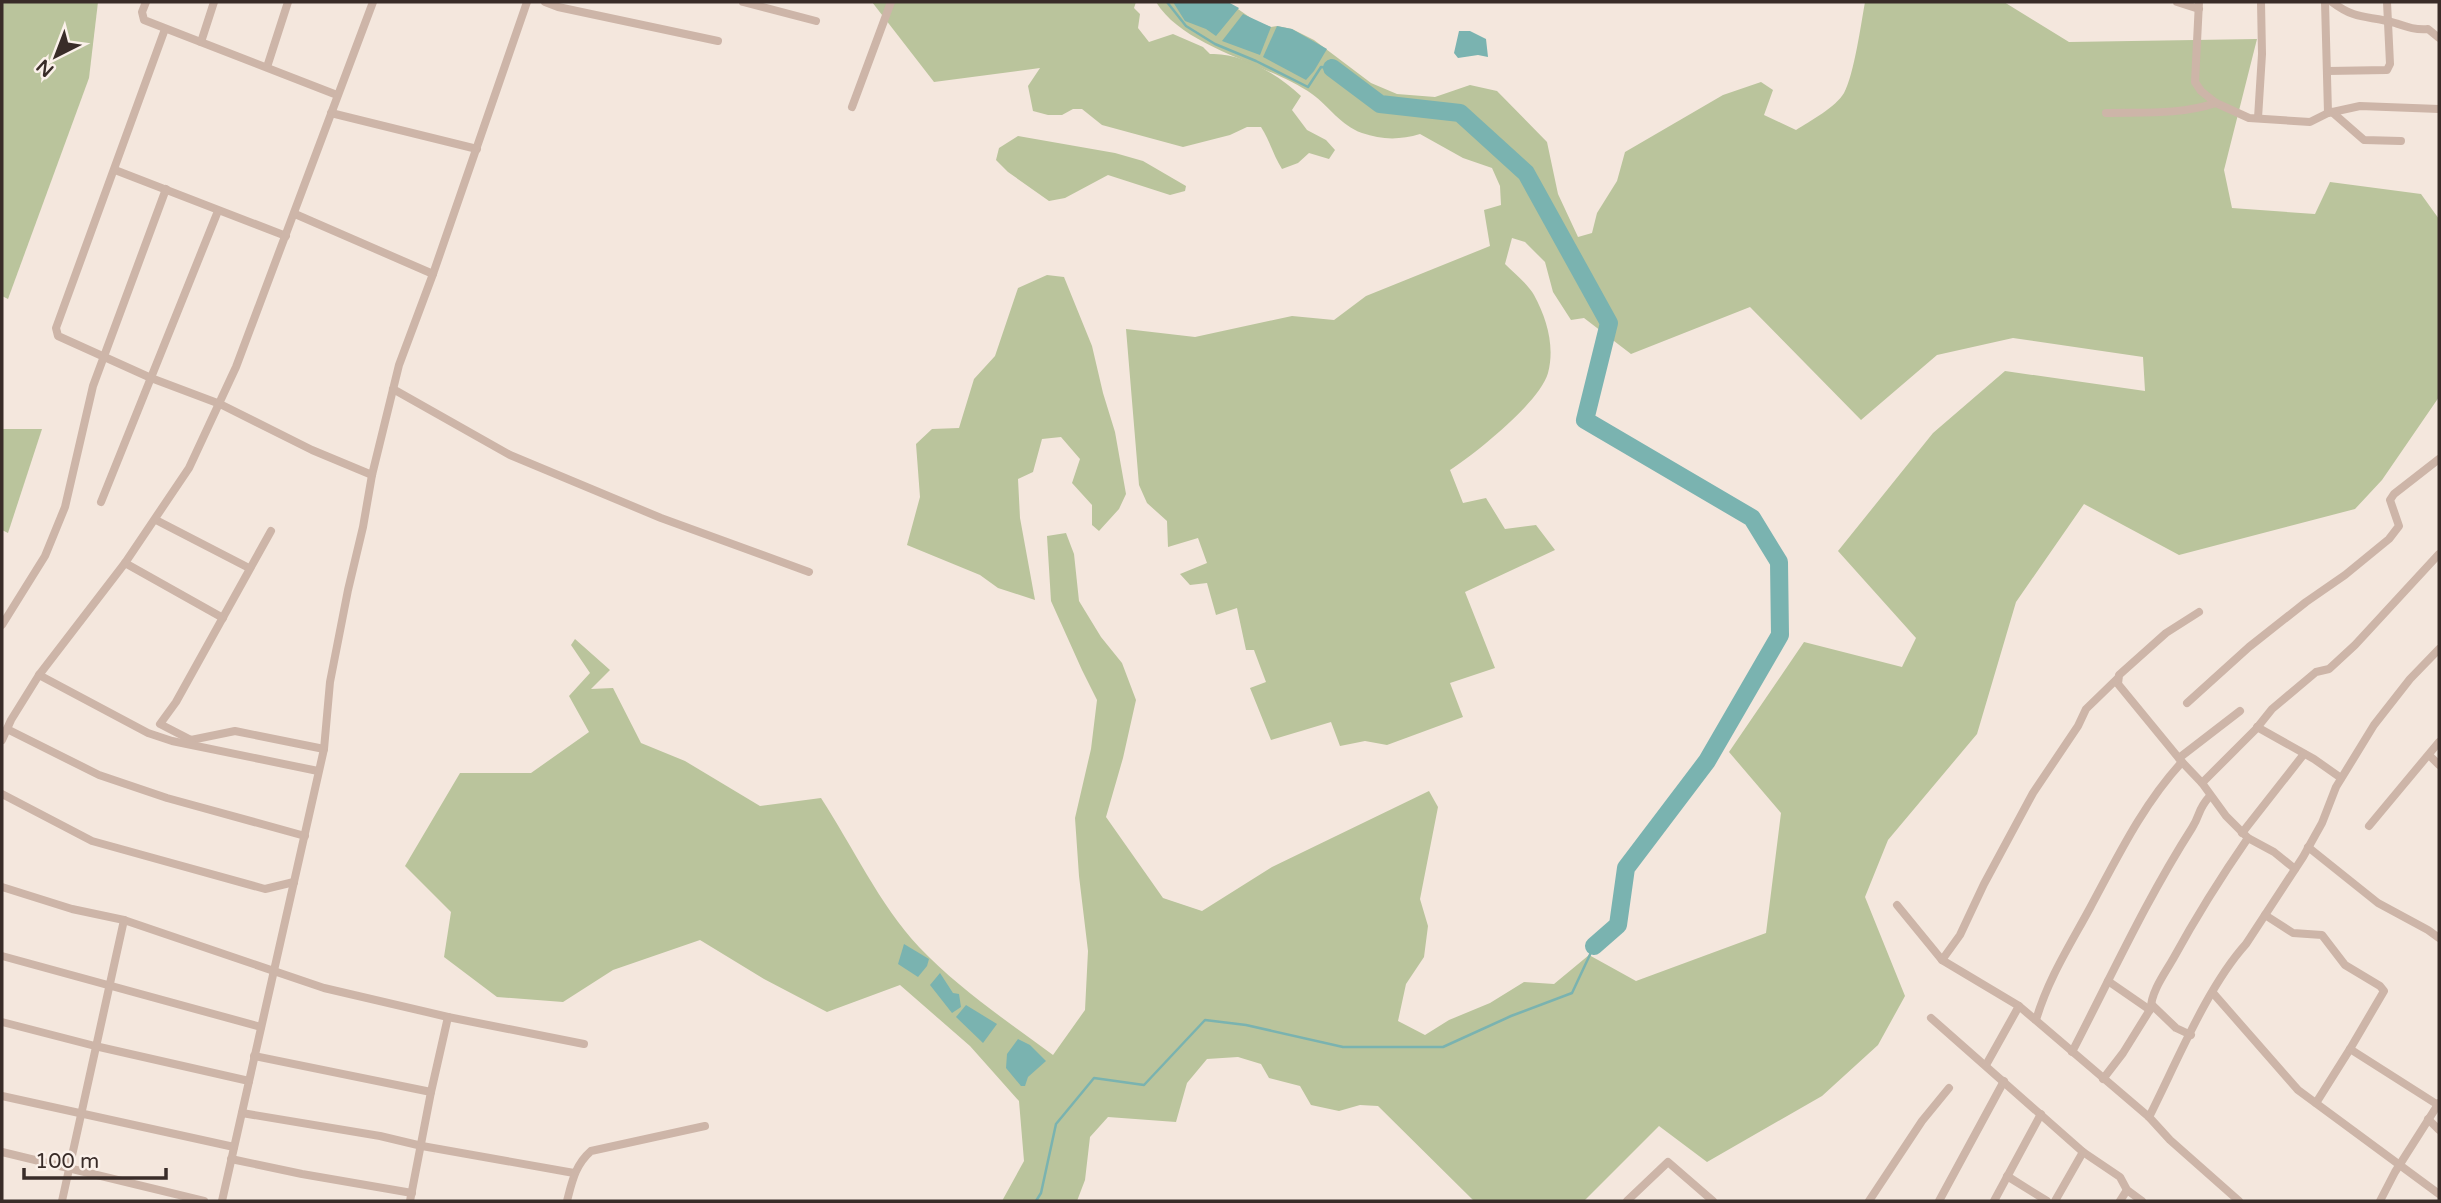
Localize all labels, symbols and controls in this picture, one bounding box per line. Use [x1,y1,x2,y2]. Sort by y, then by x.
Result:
north arrow [21,21,91,91]
text: N [32,55,58,81]
scale bar [24,1136,166,1180]
text: 100 m [35,1149,99,1174]

